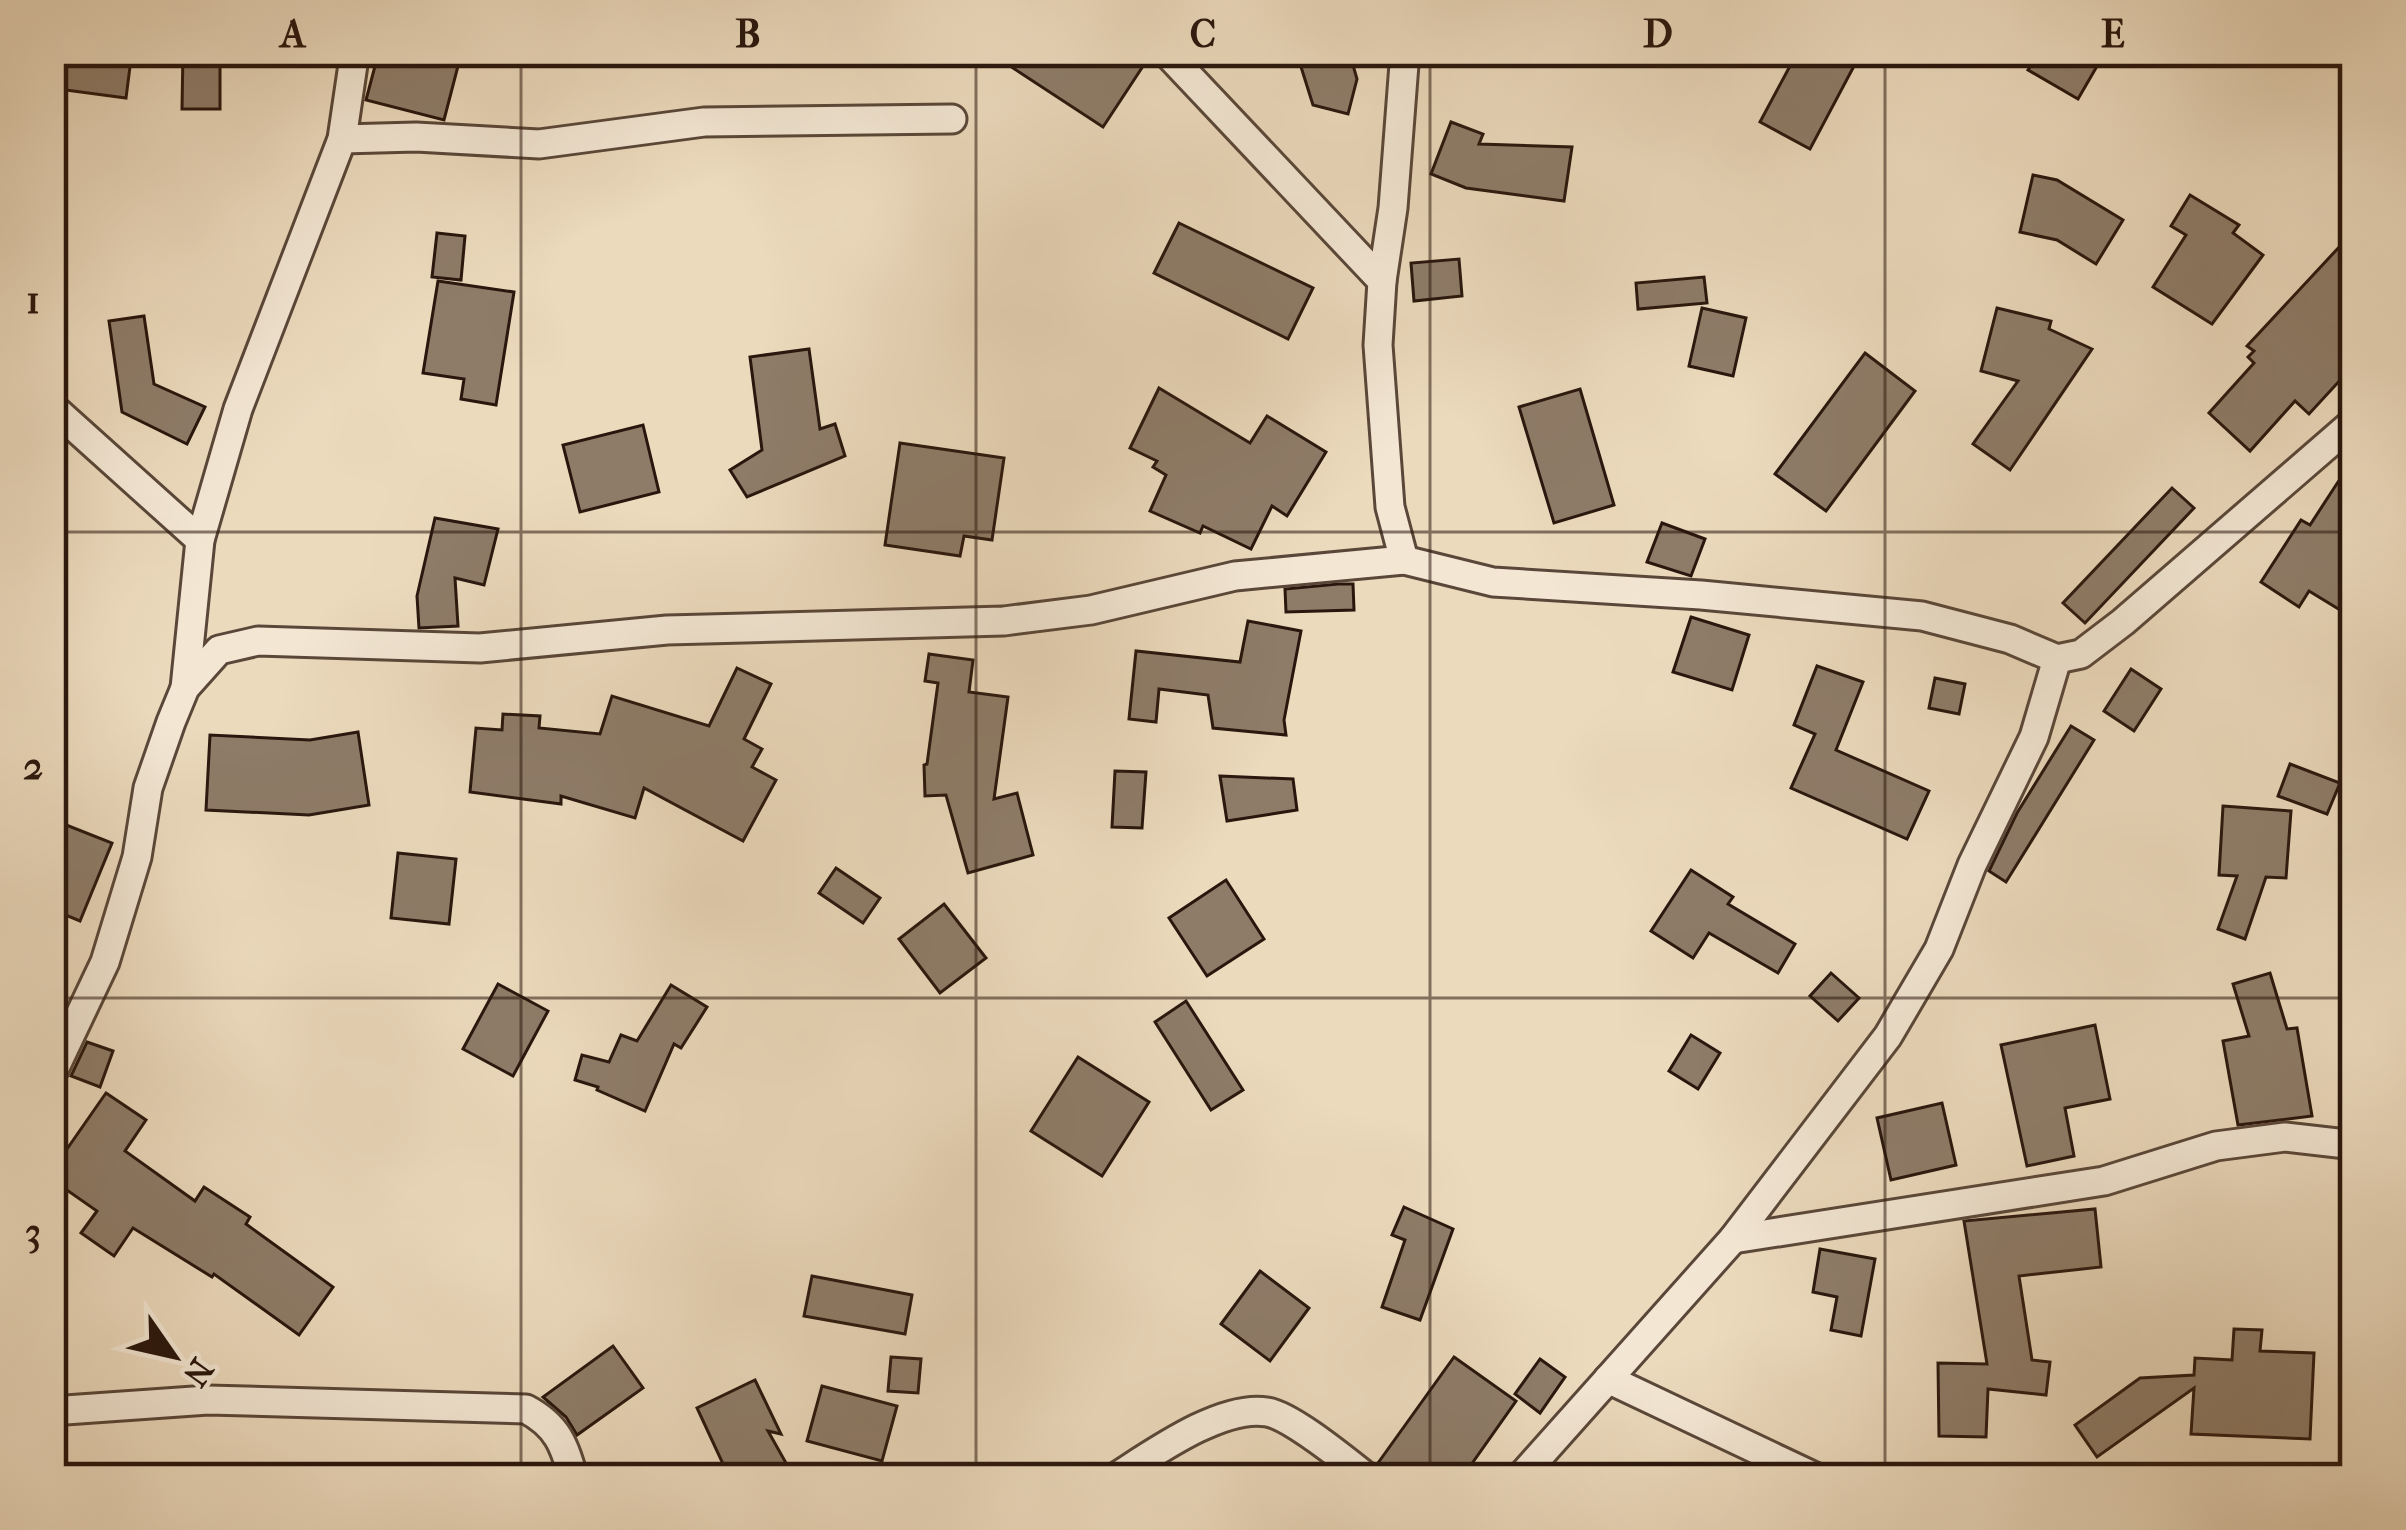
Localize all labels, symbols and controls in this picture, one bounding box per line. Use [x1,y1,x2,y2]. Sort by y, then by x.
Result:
text: A [278,11,307,57]
text: B [735,11,761,57]
text: C [1190,11,1216,57]
text: D [1643,11,1673,57]
text: E [2101,11,2125,57]
text: 1 [26,277,40,323]
text: 2 [23,743,43,789]
text: 3 [25,1209,41,1255]
north arrow [114,1296,234,1416]
text: N [174,1351,221,1393]

